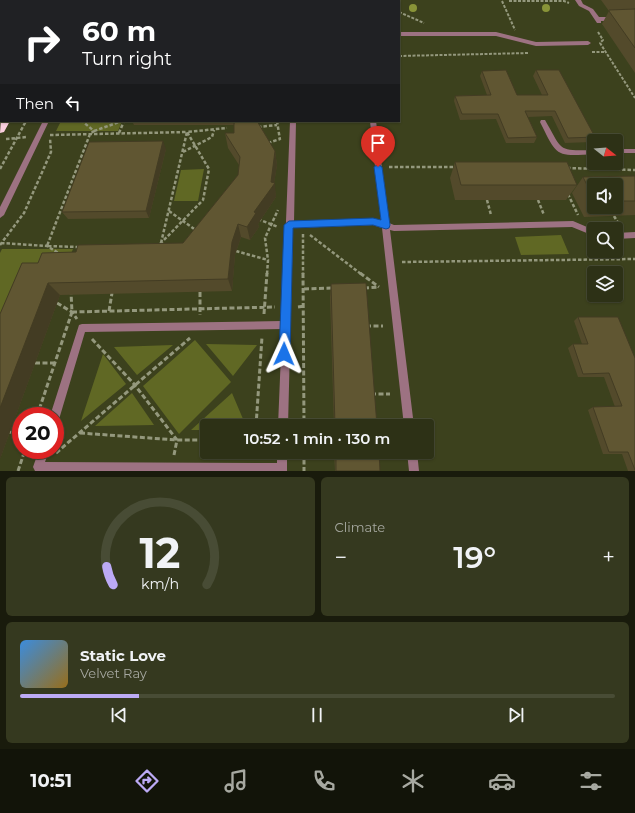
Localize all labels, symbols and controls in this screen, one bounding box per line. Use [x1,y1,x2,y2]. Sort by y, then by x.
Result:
text: 60 m [82,14,156,48]
icon: right [16,16,68,68]
text: Turn right [82,48,172,70]
icon: left [62,92,84,114]
text: Then [16,94,54,113]
pin [361,126,395,167]
icon: arrive [367,132,389,154]
north arrow [587,134,623,170]
map controls [587,134,623,302]
button: sound [587,178,623,214]
button: search [587,222,623,258]
button: layers [587,266,623,302]
position arrow [263,333,305,375]
speed limit sign: 20 [12,407,64,459]
text: 10:52 · 1 min · 130 m [244,429,390,448]
text: Climate [335,519,385,535]
text: 12 [140,527,181,577]
text: 19° [453,539,496,576]
text: − [335,544,347,571]
text: + [602,544,615,571]
text: km/h [141,574,179,592]
text: Static Love [80,646,166,665]
text: Velvet Ray [80,665,147,681]
icon: previous [108,704,130,726]
icon: pause [306,704,328,726]
icon: next [505,704,527,726]
icon: directions [133,767,161,795]
icon: music [222,767,250,795]
icon: phone [310,767,338,795]
icon: climate [399,767,427,795]
icon: car [488,767,516,795]
icon: filters [577,767,605,795]
text: 10:51 [30,770,72,792]

